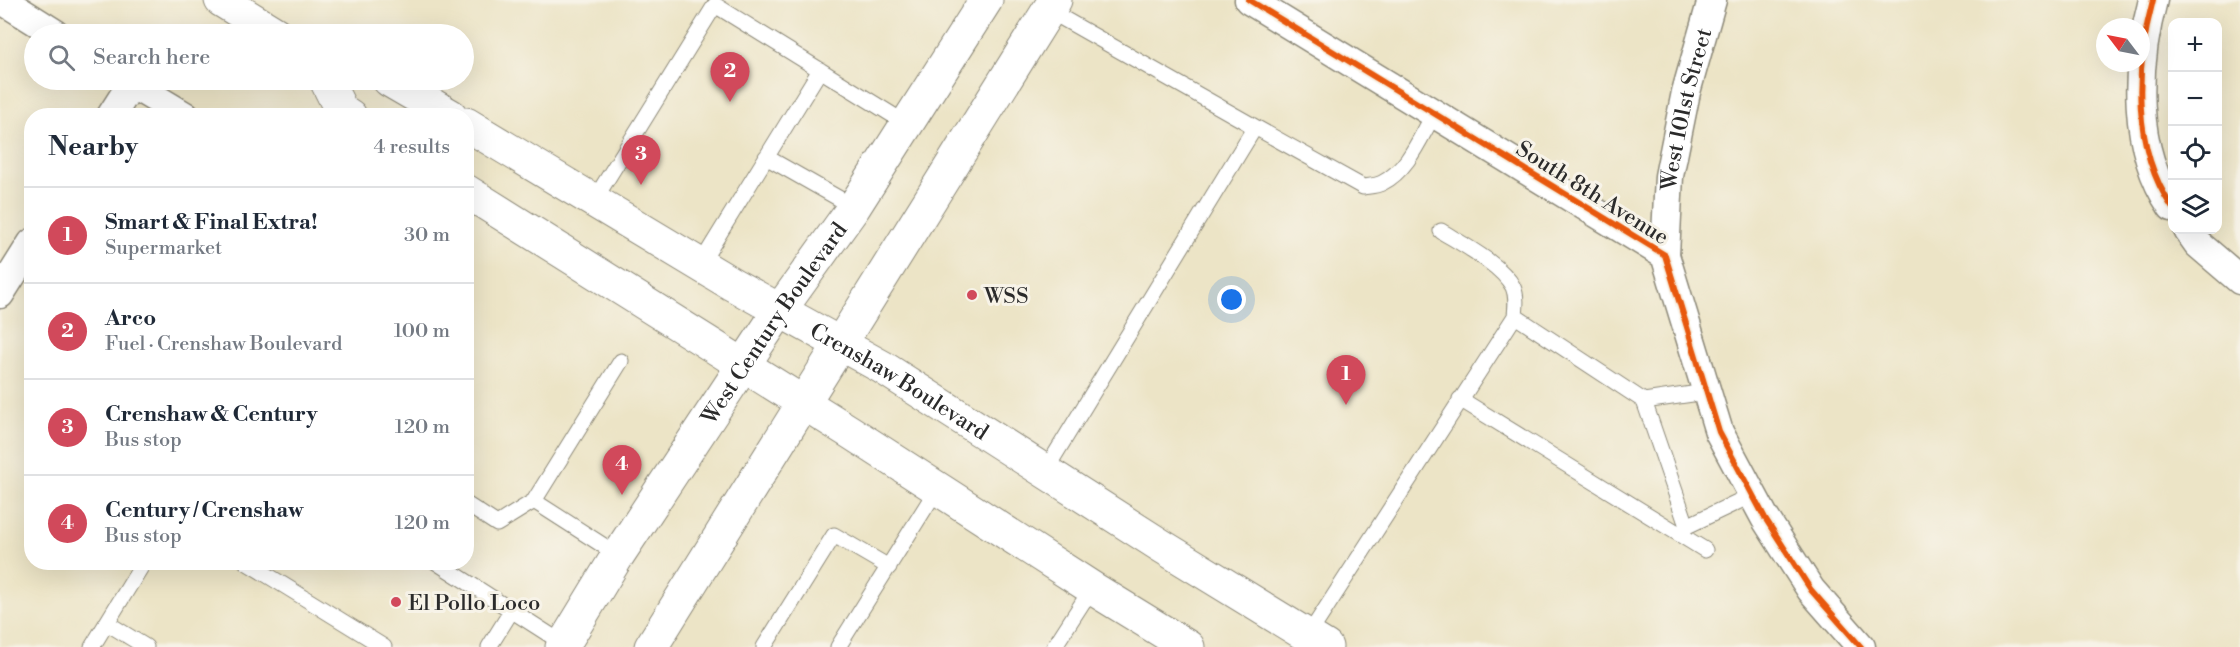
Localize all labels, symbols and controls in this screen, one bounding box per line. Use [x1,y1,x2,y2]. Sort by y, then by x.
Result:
north arrow [2096,18,2150,72]
map controls [2168,18,2222,234]
button: + [2168,18,2222,72]
search box [24,24,474,90]
street label: West 101st Street [1656,25,1718,192]
icon: search [45,41,78,74]
text: Search here [93,44,210,71]
pin: 2 [710,52,750,102]
button: − [2168,72,2222,126]
button: locate [2168,126,2222,180]
text: Nearby [48,131,138,163]
text: 4 results [373,135,450,160]
street label: South 8th Avenue [1511,135,1674,251]
pin: 3 [622,136,660,185]
button: layers [2168,180,2222,234]
text: Smart & Final Extra! [105,209,318,236]
street label: West Century Boulevard [696,217,854,431]
text: 1 [63,223,72,248]
text: 30 m [404,223,450,248]
text: Supermarket [105,236,222,261]
place label: WSS [983,283,1029,310]
your location [1217,285,1246,314]
marker: WSS [965,288,979,302]
text: Arco [105,305,156,332]
street label: Crenshaw Boulevard [805,318,993,447]
text: 2 [61,319,74,344]
text: 100 m [394,319,450,344]
text: Fuel · Crenshaw Boulevard [105,332,342,357]
pin: 1 [1326,356,1366,405]
text: Crenshaw & Century [105,401,318,428]
text: 3 [61,415,74,440]
text: 120 m [395,415,450,440]
text: Bus stop [105,428,182,453]
pin: 4 [602,446,642,495]
text: Century / Crenshaw [105,497,303,524]
text: 4 [61,511,74,536]
text: 120 m [395,511,450,536]
text: Bus stop [105,524,182,549]
place label: El Pollo Loco [408,590,541,617]
marker: El Pollo Loco [389,595,403,609]

